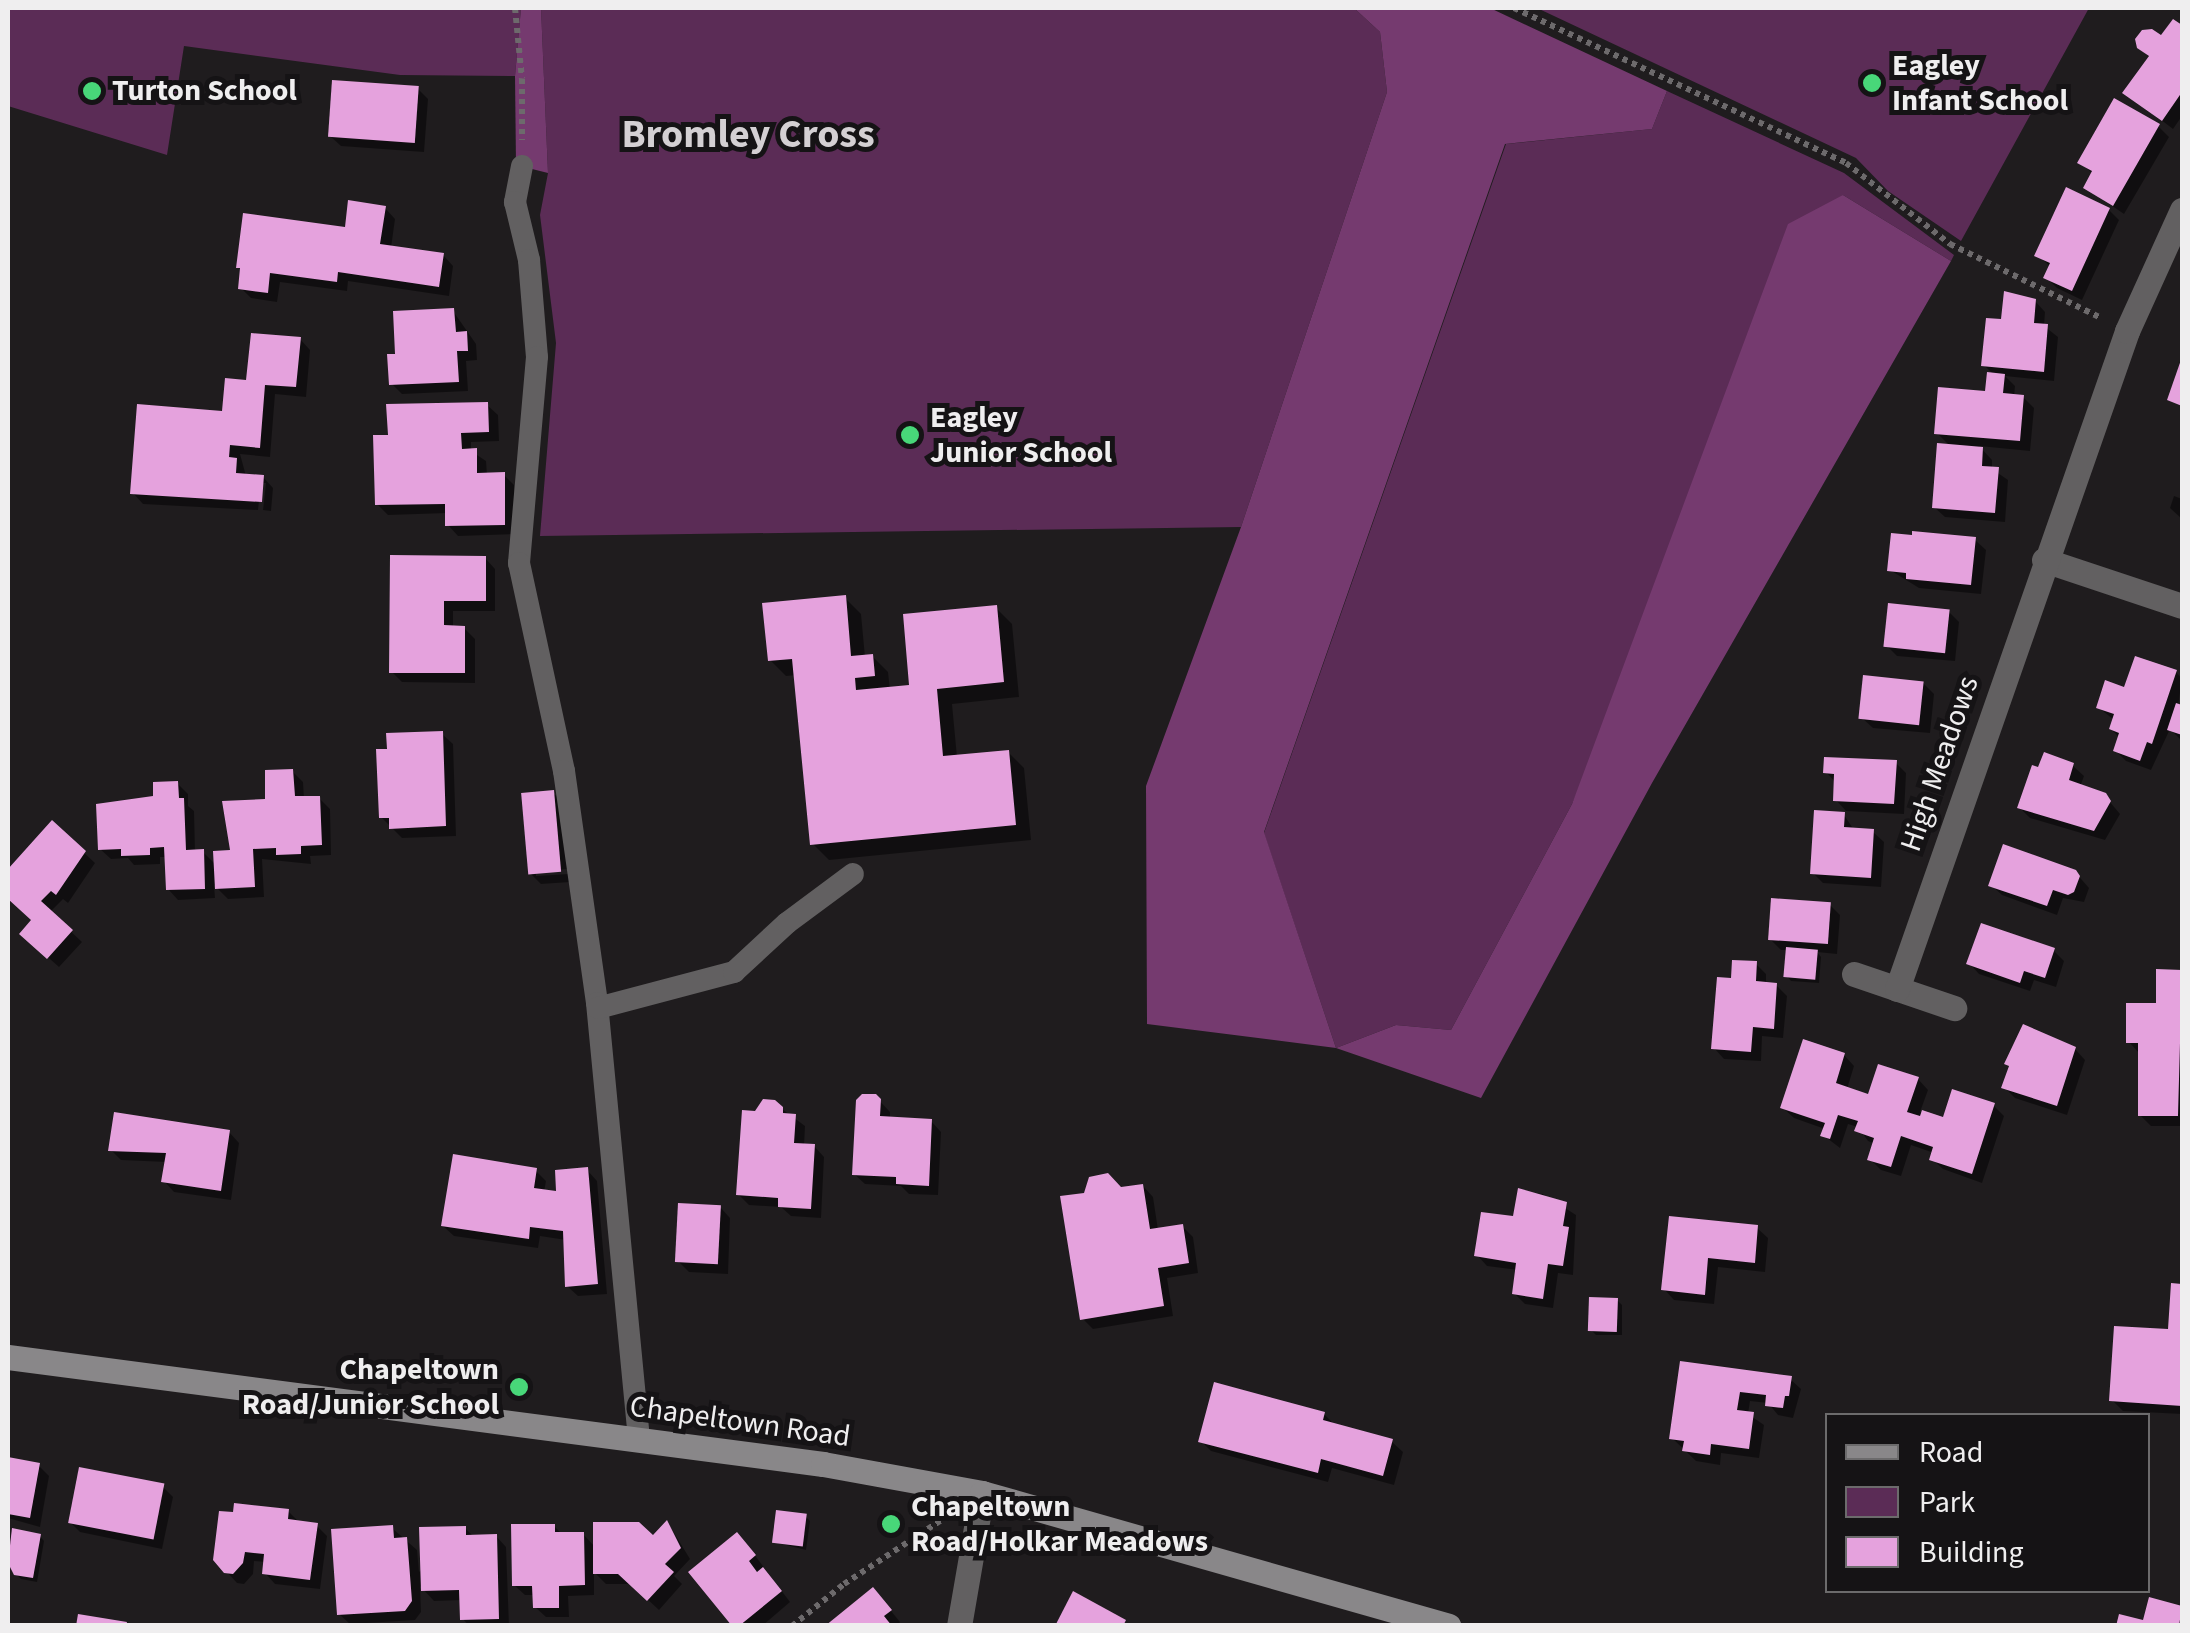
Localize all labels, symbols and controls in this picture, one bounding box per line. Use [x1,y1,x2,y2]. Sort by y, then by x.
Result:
place label: Eagley Infant School [1892,48,2068,118]
marker: Eagley Infant School [1861,72,1883,94]
place label: Turton School [112,73,297,109]
marker: Turton School [81,80,103,102]
district label: Bromley Cross [621,111,875,159]
place label: Eagley Junior School [930,400,1112,470]
marker: Eagley Junior School [899,424,921,446]
street label: High Meadows [1893,672,1987,856]
place label: Chapeltown Road/Junior School [242,1352,499,1422]
marker: Chapeltown Road/Junior School [508,1376,530,1398]
street label: Chapeltown Road [628,1389,852,1455]
legend [1825,1413,2150,1593]
text: Road [1919,1431,1983,1474]
text: Park [1919,1481,1975,1524]
place label: Chapeltown Road/Holkar Meadows [911,1489,1208,1560]
marker: Chapeltown Road/Holkar Meadows [880,1513,902,1535]
text: Building [1919,1531,2024,1574]

